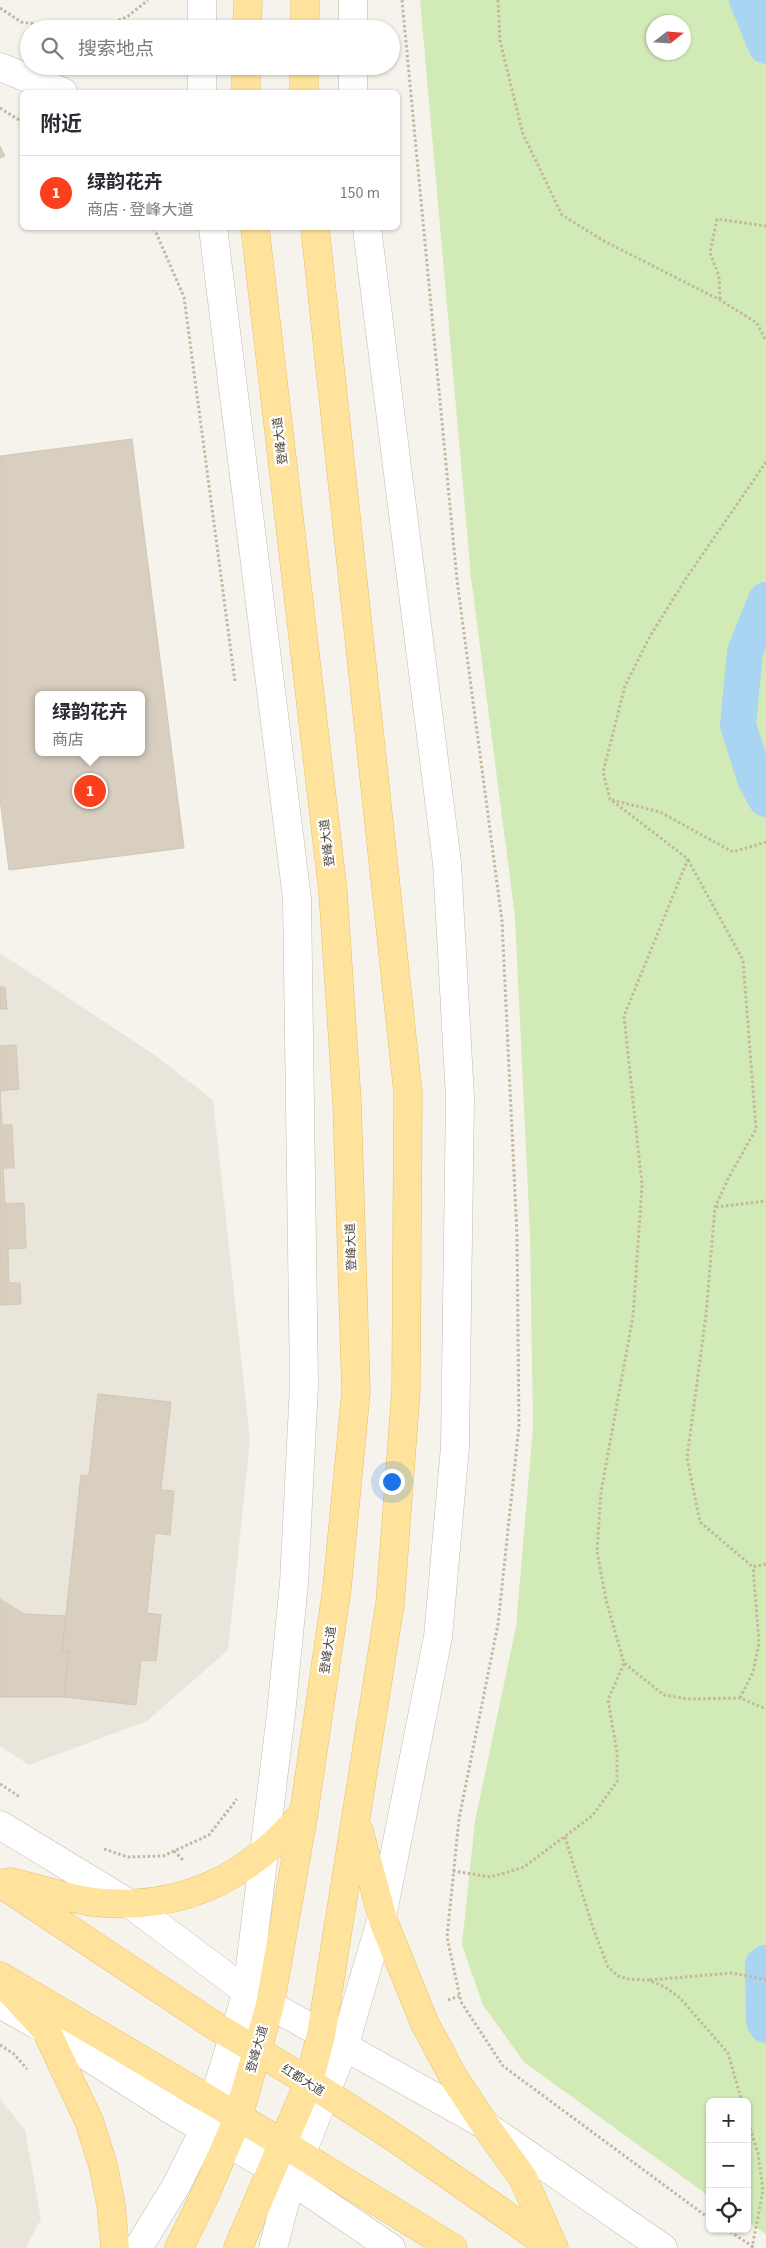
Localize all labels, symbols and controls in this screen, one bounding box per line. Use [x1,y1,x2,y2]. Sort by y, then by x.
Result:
north arrow [646,15,691,60]
search box [20,20,400,75]
icon: search [38,34,66,62]
text: 搜索地点 [78,36,154,63]
text: 附近 [40,109,82,139]
text: 绿韵花卉 [87,169,163,196]
text: 1 [52,182,60,204]
text: 150 m [340,182,380,204]
text: 商店 · 登峰大道 [87,199,193,221]
street label: 登峰大道 [269,416,292,466]
popup [35,691,145,756]
text: 绿韵花卉 [52,699,128,726]
text: 商店 [52,729,84,751]
pin: 1 [74,772,106,810]
street label: 登峰大道 [316,818,339,868]
street label: 登峰大道 [342,1223,361,1271]
your location [379,1469,405,1495]
street label: 登峰大道 [316,1625,341,1675]
street label: 登峰大道 [243,2024,272,2075]
street label: 红都大道 [278,2060,328,2100]
map controls [706,2098,751,2233]
button: + [706,2098,751,2143]
button: − [706,2143,751,2188]
button: locate [706,2188,751,2233]

